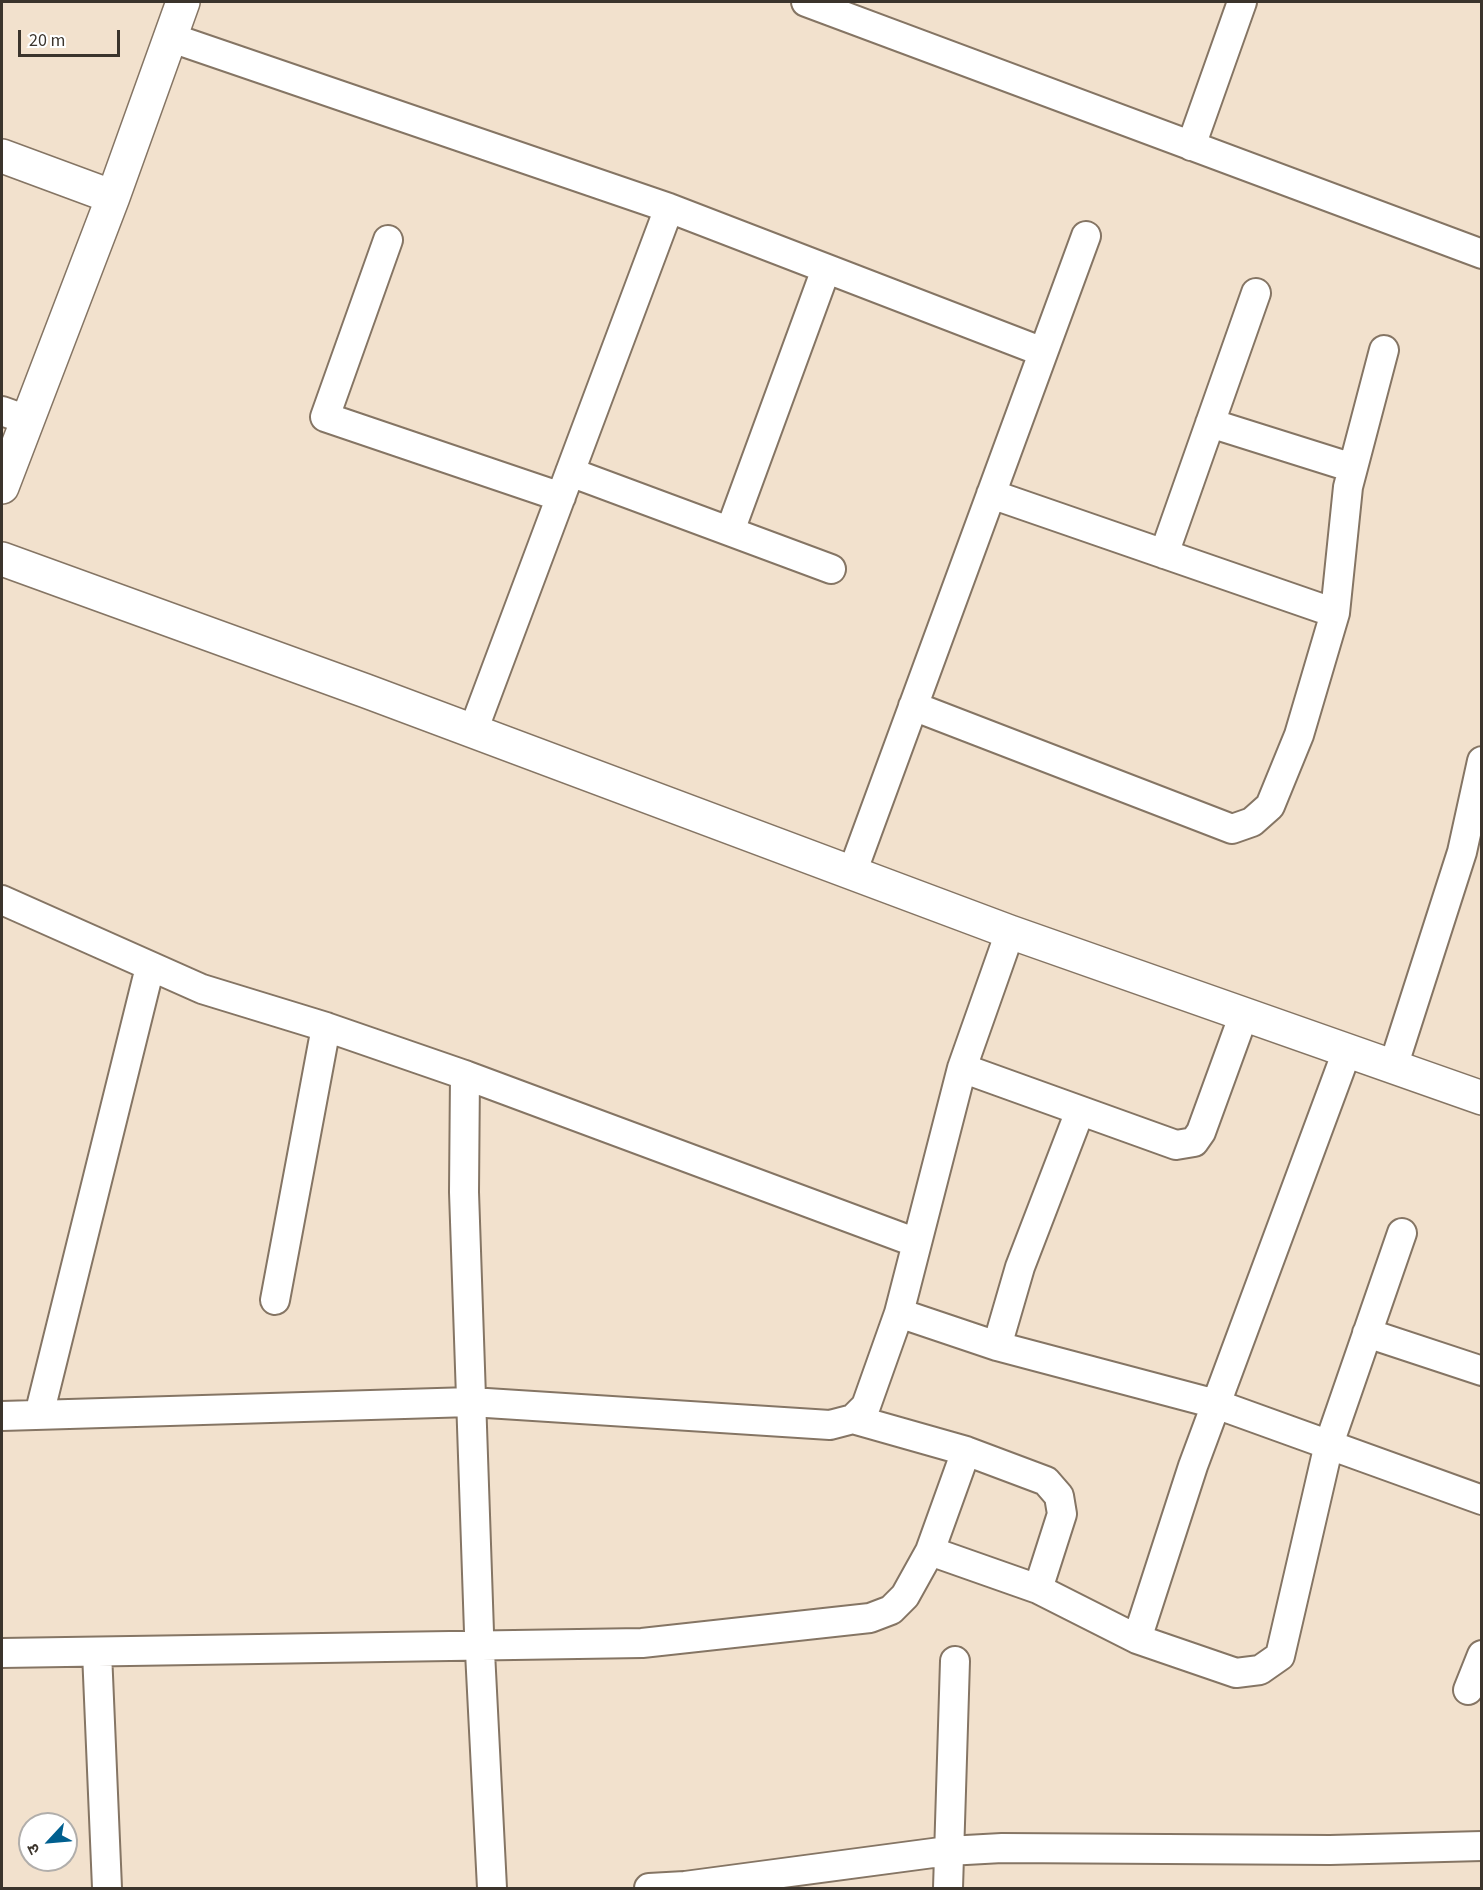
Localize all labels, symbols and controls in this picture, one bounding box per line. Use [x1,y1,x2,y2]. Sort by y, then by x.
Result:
scale bar [21,18,123,56]
text: 20 m [29,28,65,53]
north arrow [18,1812,78,1872]
text: उ [22,1840,46,1858]

